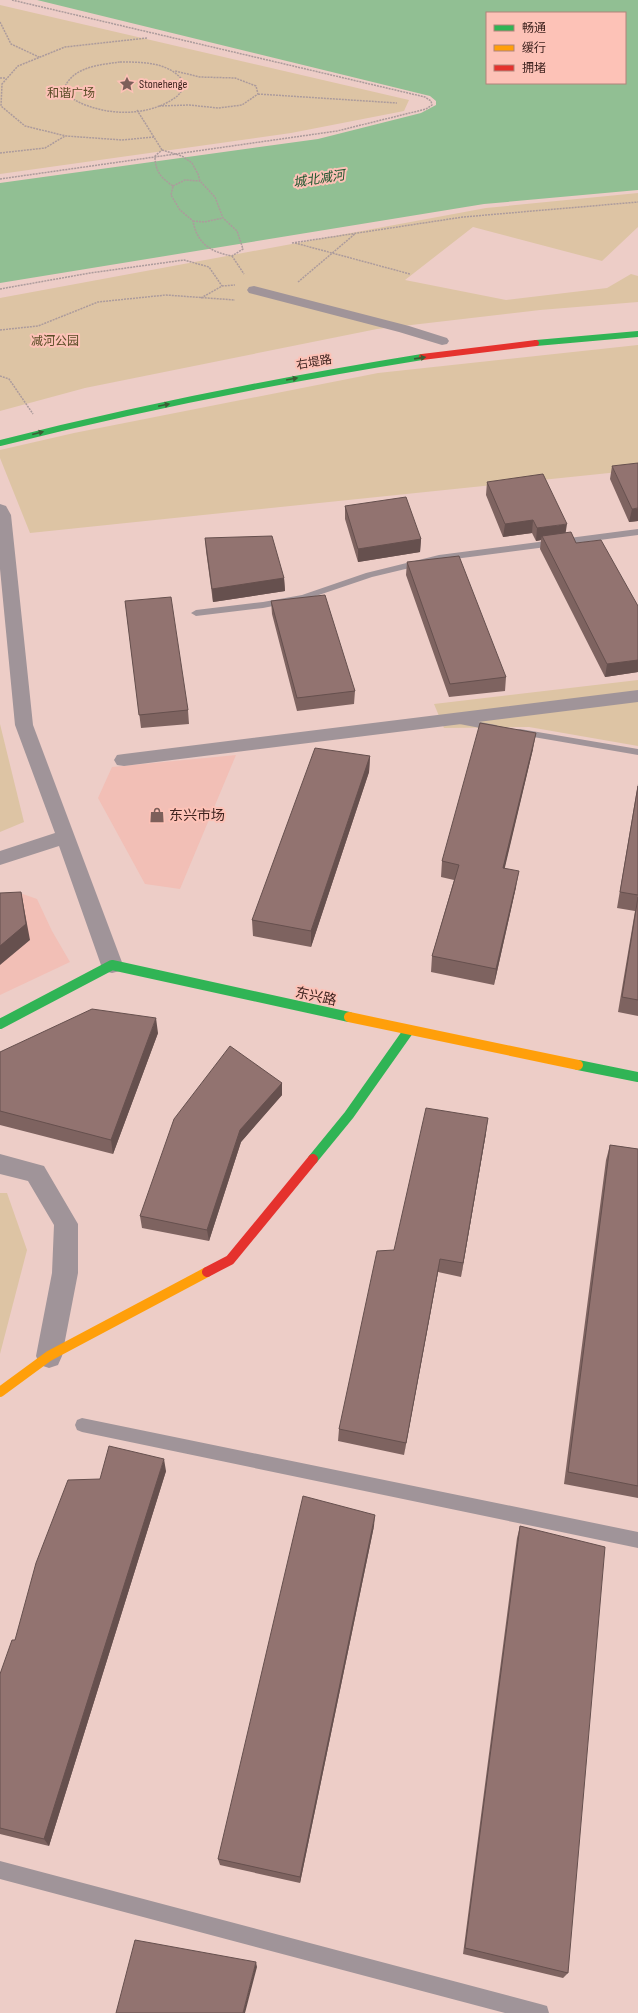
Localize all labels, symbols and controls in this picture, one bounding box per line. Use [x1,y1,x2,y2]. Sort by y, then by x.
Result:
legend [486,12,626,84]
text: 畅通 [522,21,546,36]
text: 缓行 [522,41,546,56]
text: 拥堵 [522,61,546,76]
place icon: Stonehenge [118,75,136,93]
place label: Stonehenge [139,77,187,92]
park label: 和谐广场 [47,86,95,101]
water label: 城北减河 [292,167,349,191]
park label: 减河公园 [31,334,79,349]
street label: 右堤路 [295,352,333,373]
one-way arrow [414,355,426,361]
one-way arrow [286,375,298,381]
one-way arrow [158,401,171,407]
one-way arrow [32,430,44,436]
shop icon: 东兴市场 [148,806,166,824]
place label: 东兴市场 [169,807,225,824]
street label: 东兴路 [294,984,338,1009]

